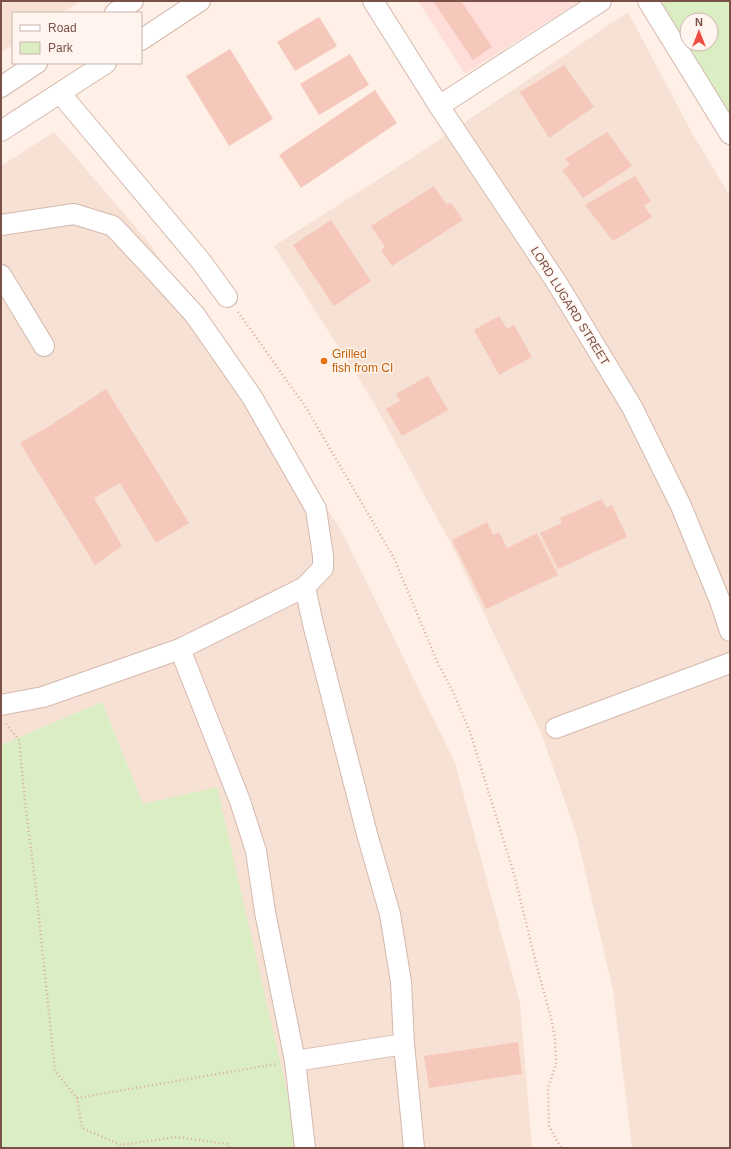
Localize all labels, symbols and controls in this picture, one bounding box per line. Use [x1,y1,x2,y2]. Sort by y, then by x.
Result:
legend [12,12,142,64]
north arrow [679,12,719,52]
text: N [695,16,703,28]
text: Road [48,21,77,35]
text: Park [48,41,74,55]
street label: LORD LUGARD STREET [528,244,613,369]
place label: Grilled fish from CI [332,347,393,375]
marker: Grilled fish from CI [319,356,329,366]

